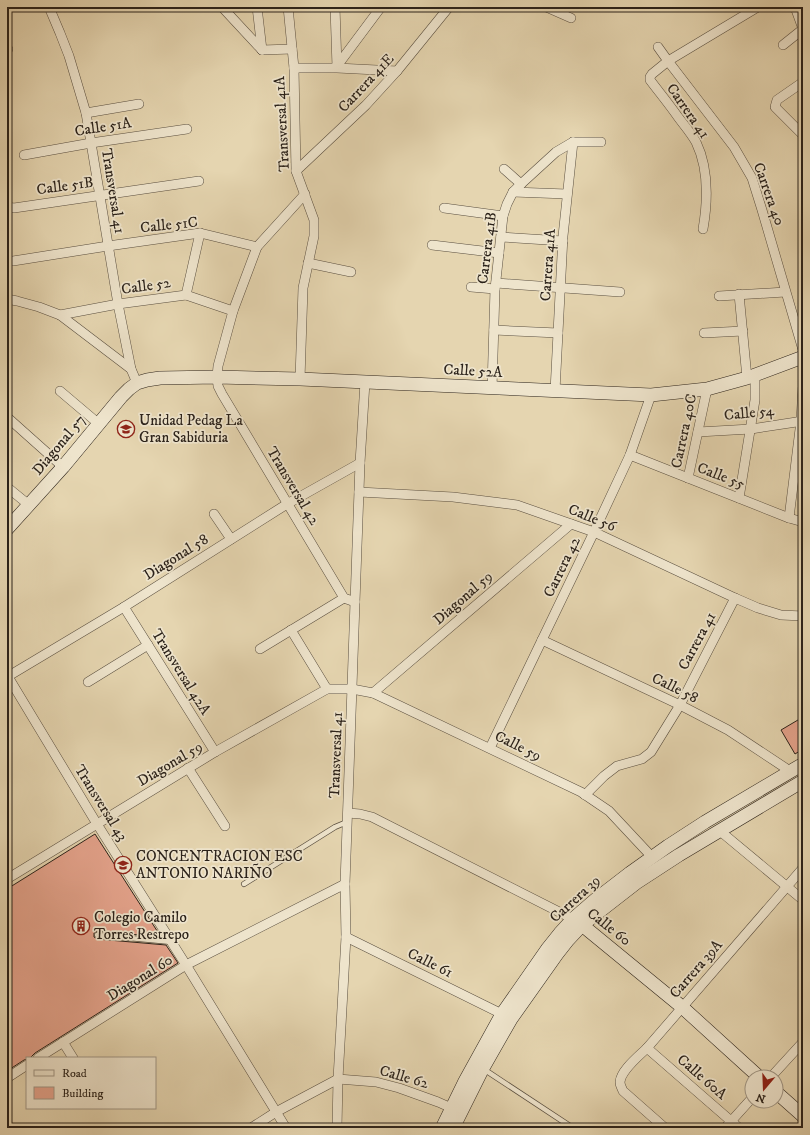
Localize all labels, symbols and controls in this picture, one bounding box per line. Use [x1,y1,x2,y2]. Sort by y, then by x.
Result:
street label: Carrera 41E [334,49,398,116]
street label: Transversal 41A [270,75,294,172]
street label: Carrera 41 [662,80,714,142]
street label: Calle 51A [73,113,133,141]
street label: Transversal 41 [97,147,129,235]
street label: Carrera 40 [749,160,789,228]
street label: Calle 51B [35,173,95,199]
street label: Carrera 41B [473,211,501,285]
street label: Calle 51C [139,213,199,237]
street label: Carrera 41A [536,228,560,302]
street label: Calle 52 [120,273,172,299]
street label: Calle 52A [443,360,503,382]
street label: Carrera 40C [667,392,701,470]
street label: Calle 54 [723,401,775,425]
street label: Diagonal 57 [28,411,90,479]
place label: Unidad Pedag La Gran Sabiduria [139,411,243,447]
school or university icon: Unidad Pedag La Gran Sabiduria [116,419,136,439]
street label: Transversal 42 [262,443,324,529]
street label: Calle 55 [694,458,748,494]
street label: Calle 56 [565,500,620,537]
street label: Diagonal 58 [140,530,212,584]
street label: Carrera 42 [539,533,585,600]
street label: Diagonal 59 [429,567,497,629]
street label: Carrera 41 [674,609,720,673]
street label: Transversal 42A [147,626,215,719]
street label: Calle 58 [649,669,701,707]
street label: Transversal 41 [325,712,347,798]
street label: Calle 59 [492,727,544,765]
street label: Diagonal 59 [134,737,206,791]
street label: Transversal 43 [70,761,132,845]
place label: CONCENTRACION ESC ANTONIO NARIÑO [136,847,303,883]
school or university icon: CONCENTRACION ESC ANTONIO NARIÑO [113,855,133,875]
street label: Carrera 39 [546,871,604,927]
street label: Calle 60 [583,904,635,950]
place label: Colegio Camilo Torres Restrepo [94,908,189,944]
building icon: Colegio Camilo Torres Restrepo [71,916,91,936]
street label: Carrera 39A [665,935,727,1002]
street label: Calle 61 [404,944,456,982]
street label: Diagonal 60 [104,950,176,1006]
street label: Calle 60A [673,1050,731,1104]
legend [26,1057,156,1109]
street label: Calle 62 [377,1061,431,1093]
text: Road [62,1066,87,1081]
north arrow [744,1069,784,1109]
text: Building [62,1086,103,1101]
text: N [755,1089,768,1106]

